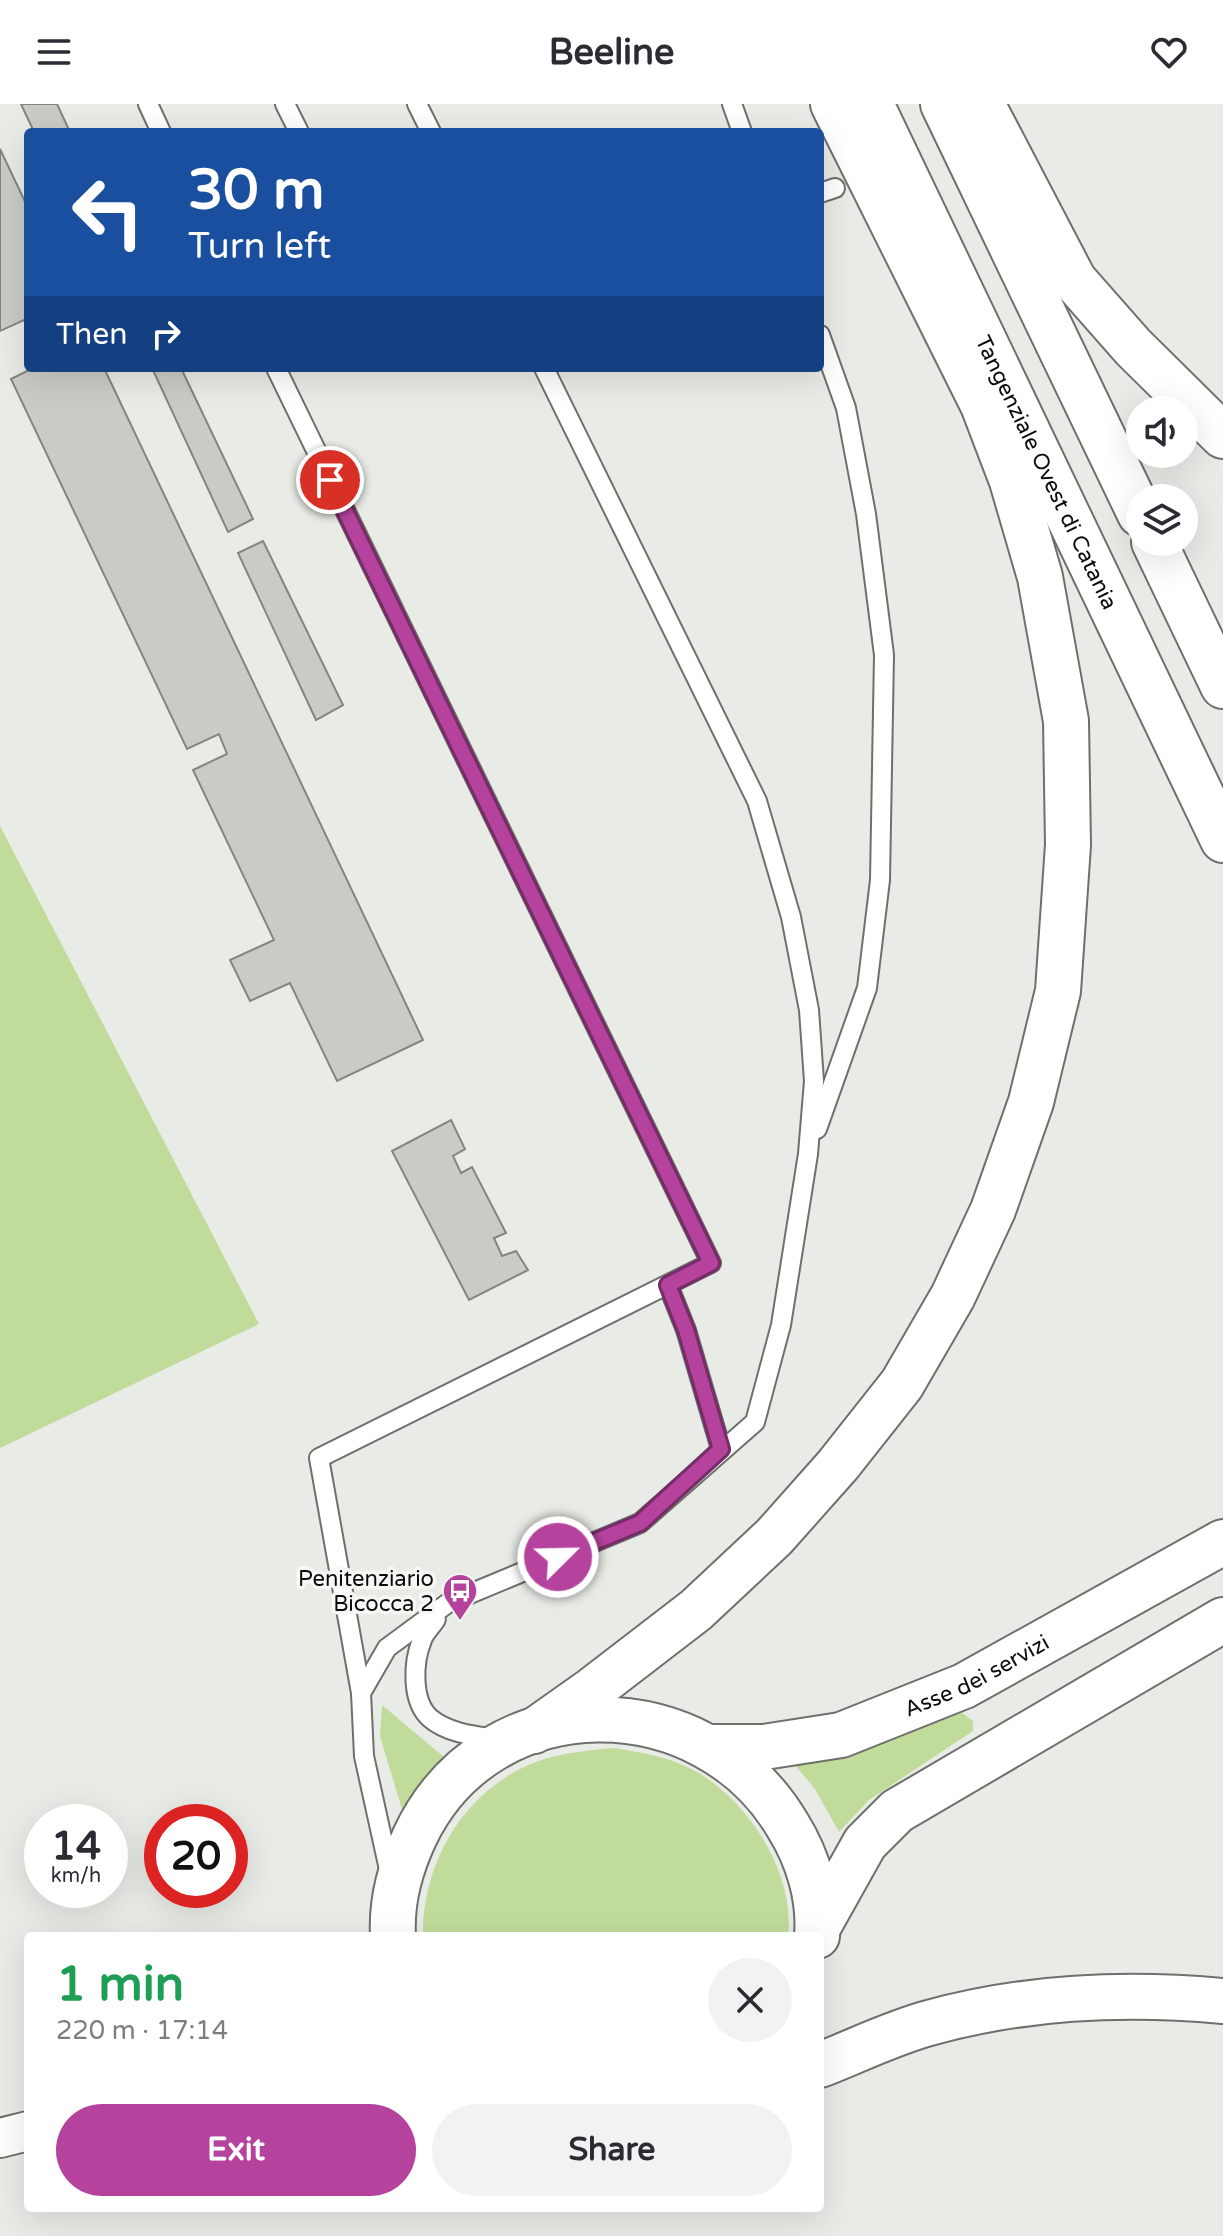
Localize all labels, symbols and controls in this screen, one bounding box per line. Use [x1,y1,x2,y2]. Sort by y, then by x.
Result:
icon: menu [32,30,76,74]
icon: heart [1147,30,1191,74]
text: Beeline [549,31,674,74]
text: 30 m [188,157,324,224]
icon: left [56,160,160,264]
text: Turn left [188,225,331,268]
icon: right [144,312,188,356]
text: Then [56,316,128,353]
street label: Tangenziale Ovest di Catania [970,331,1123,614]
map controls [1126,396,1198,556]
button: sound [1126,396,1198,468]
pin [296,446,364,514]
icon: arrive [308,458,352,502]
button: layers [1126,484,1198,556]
position arrow [516,1515,600,1599]
place label: Penitenziario Bicocca 2 [298,1566,434,1617]
bus stop icon: Penitenziario Bicocca 2 [441,1572,479,1622]
street label: Asse dei servizi [901,1629,1054,1723]
speed limit sign: 20 [144,1804,248,1908]
text: 14 [51,1822,101,1870]
text: km/h [51,1864,101,1888]
text: 1 min [56,1956,184,2014]
button: close [708,1958,792,2042]
text: 220 m · 17:14 [56,2015,228,2046]
button: Exit [56,2104,416,2196]
button: Share [432,2104,792,2196]

